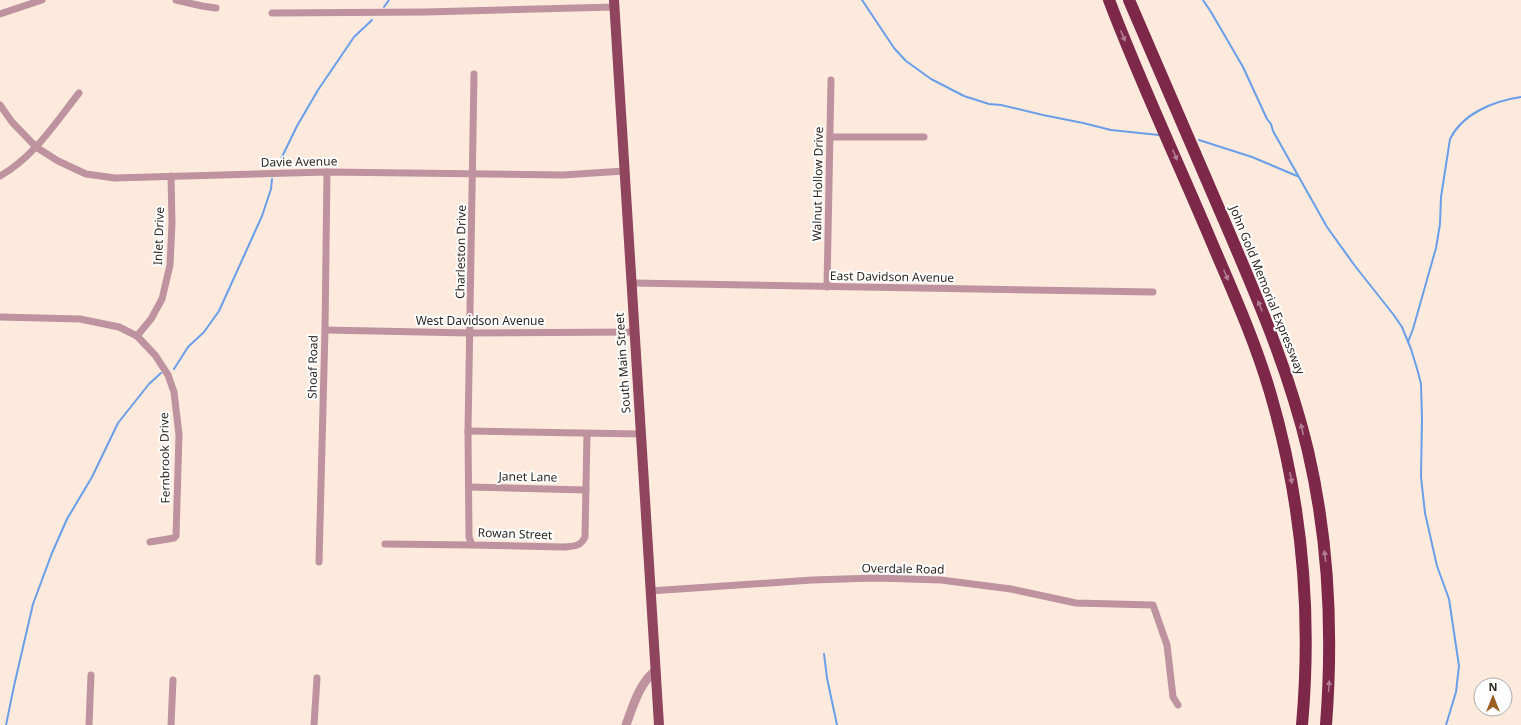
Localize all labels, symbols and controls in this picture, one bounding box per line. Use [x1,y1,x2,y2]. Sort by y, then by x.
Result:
one-way arrow [1120,30,1127,42]
street label: Walnut Hollow Drive [808,126,827,241]
one-way arrow [1172,150,1178,161]
street label: Davie Avenue [260,152,338,171]
street label: John Gold Memorial Expressway [1225,202,1310,378]
street label: Charleston Drive [451,205,470,299]
street label: Inlet Drive [149,206,168,266]
street label: East Davidson Avenue [830,267,955,286]
one-way arrow [1223,269,1229,280]
one-way arrow [1257,300,1263,311]
street label: South Main Street [610,311,634,414]
street label: West Davidson Avenue [416,312,545,329]
street label: Shoaf Road [303,335,322,399]
street label: Fernbrook Drive [155,412,174,504]
one-way arrow [1299,422,1305,434]
street label: Janet Lane [497,467,558,486]
one-way arrow [1288,472,1294,485]
street label: Rowan Street [477,524,553,543]
one-way arrow [1322,550,1328,562]
street label: Overdale Road [861,559,945,578]
north arrow [1473,677,1513,717]
text: N [1489,679,1497,694]
one-way arrow [1326,680,1332,692]

